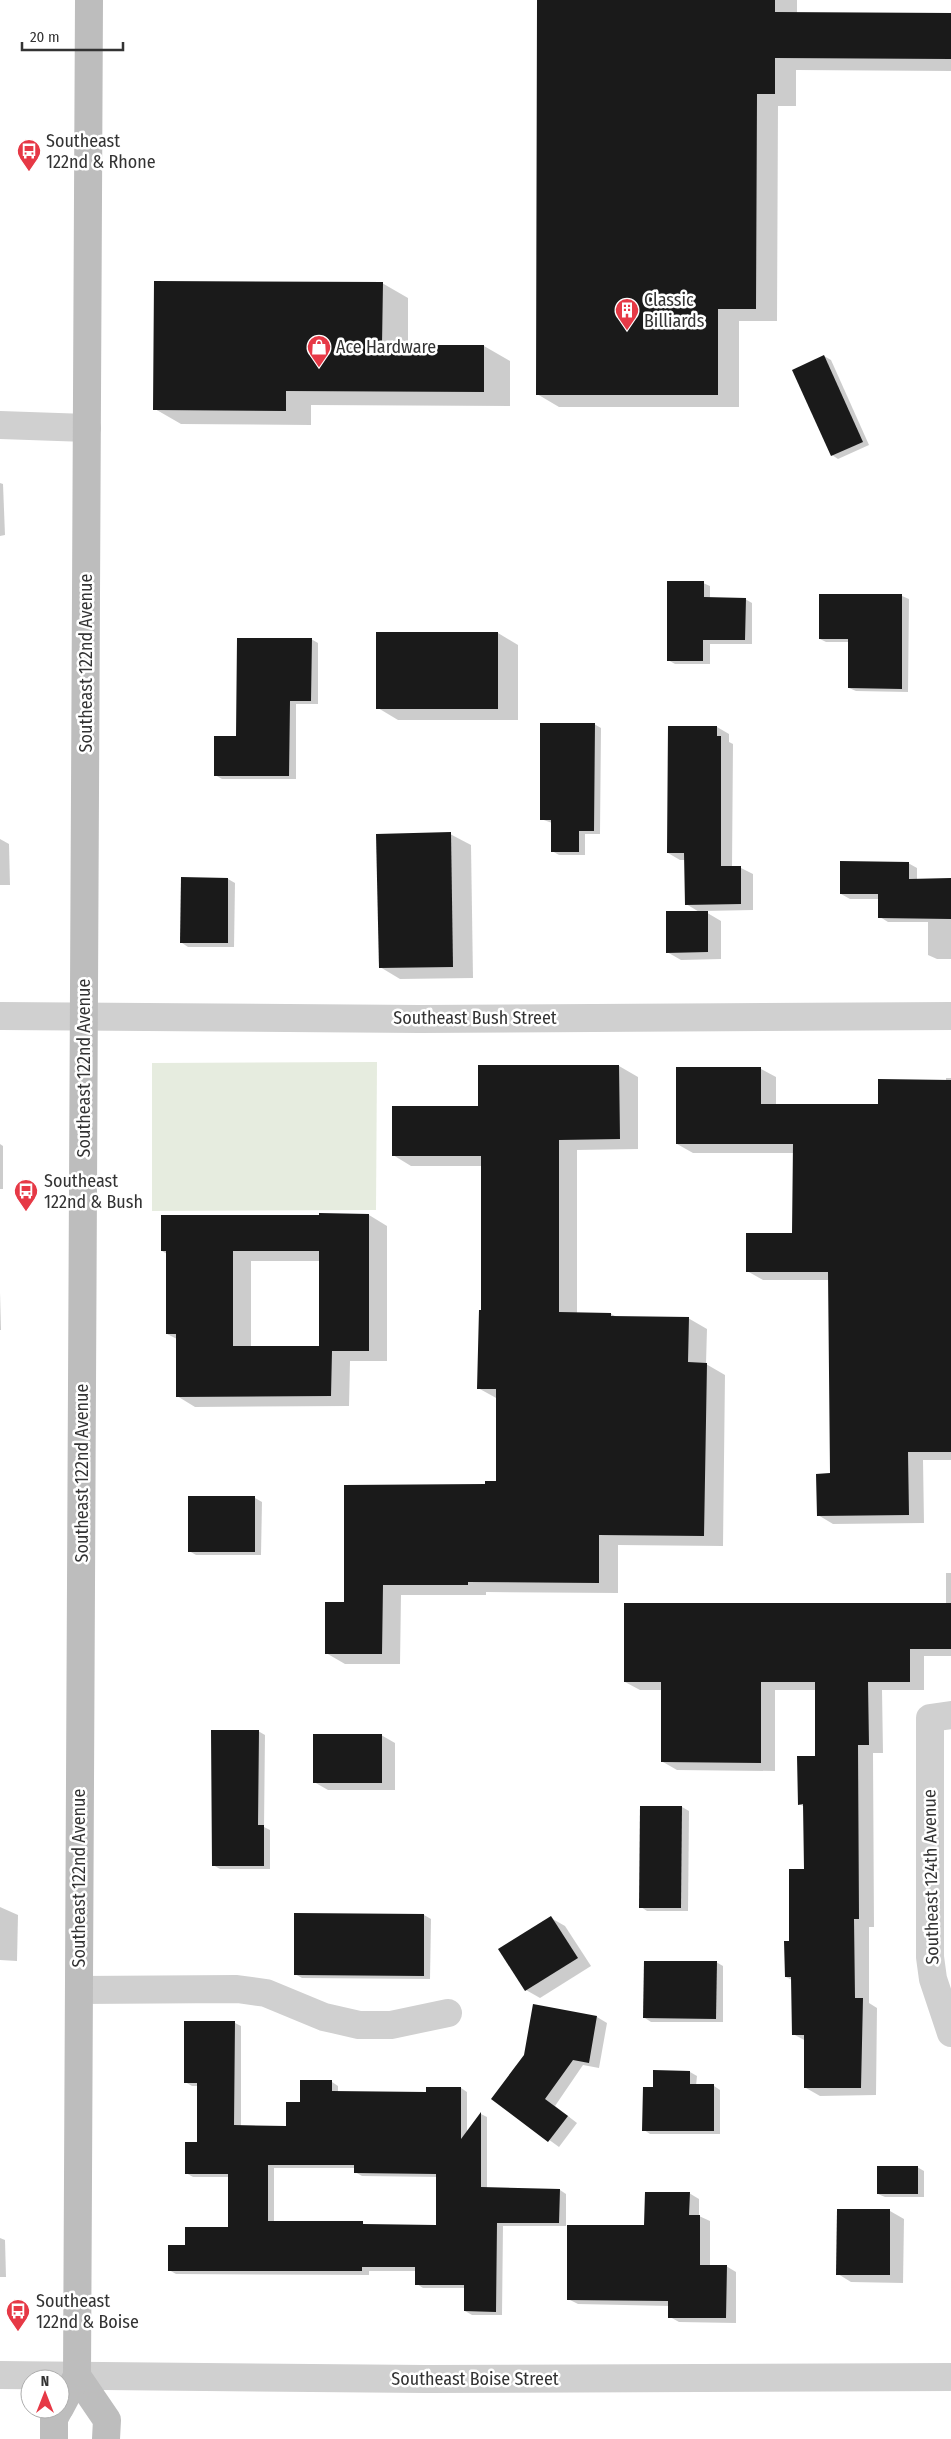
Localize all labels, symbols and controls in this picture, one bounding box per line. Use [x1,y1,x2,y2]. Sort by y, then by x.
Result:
scale bar [22,20,124,52]
text: 20 m [30,28,60,46]
place label: Southeast 122nd & Rhone [46,130,156,173]
bus stop icon: Southeast 122nd & Rhone [16,138,42,172]
place label: Classic Billiards [644,289,705,332]
building icon: Classic Billiards [614,297,640,331]
shop icon: Ace Hardware [306,334,332,368]
place label: Ace Hardware [336,336,436,358]
street label: Southeast 122nd Avenue [75,574,97,752]
street label: Southeast 122nd Avenue [73,979,95,1157]
street label: Southeast Bush Street [393,1007,557,1029]
place label: Southeast 122nd & Bush [44,1170,143,1213]
bus stop icon: Southeast 122nd & Bush [13,1178,39,1212]
street label: Southeast 122nd Avenue [71,1384,93,1562]
street label: Southeast 122nd Avenue [68,1789,90,1967]
street label: Southeast 124th Avenue [918,1789,944,1965]
place label: Southeast 122nd & Boise [36,2290,139,2333]
bus stop icon: Southeast 122nd & Boise [5,2298,31,2332]
street label: Southeast Boise Street [391,2368,559,2390]
north arrow [20,2369,70,2419]
text: N [41,2373,49,2390]

